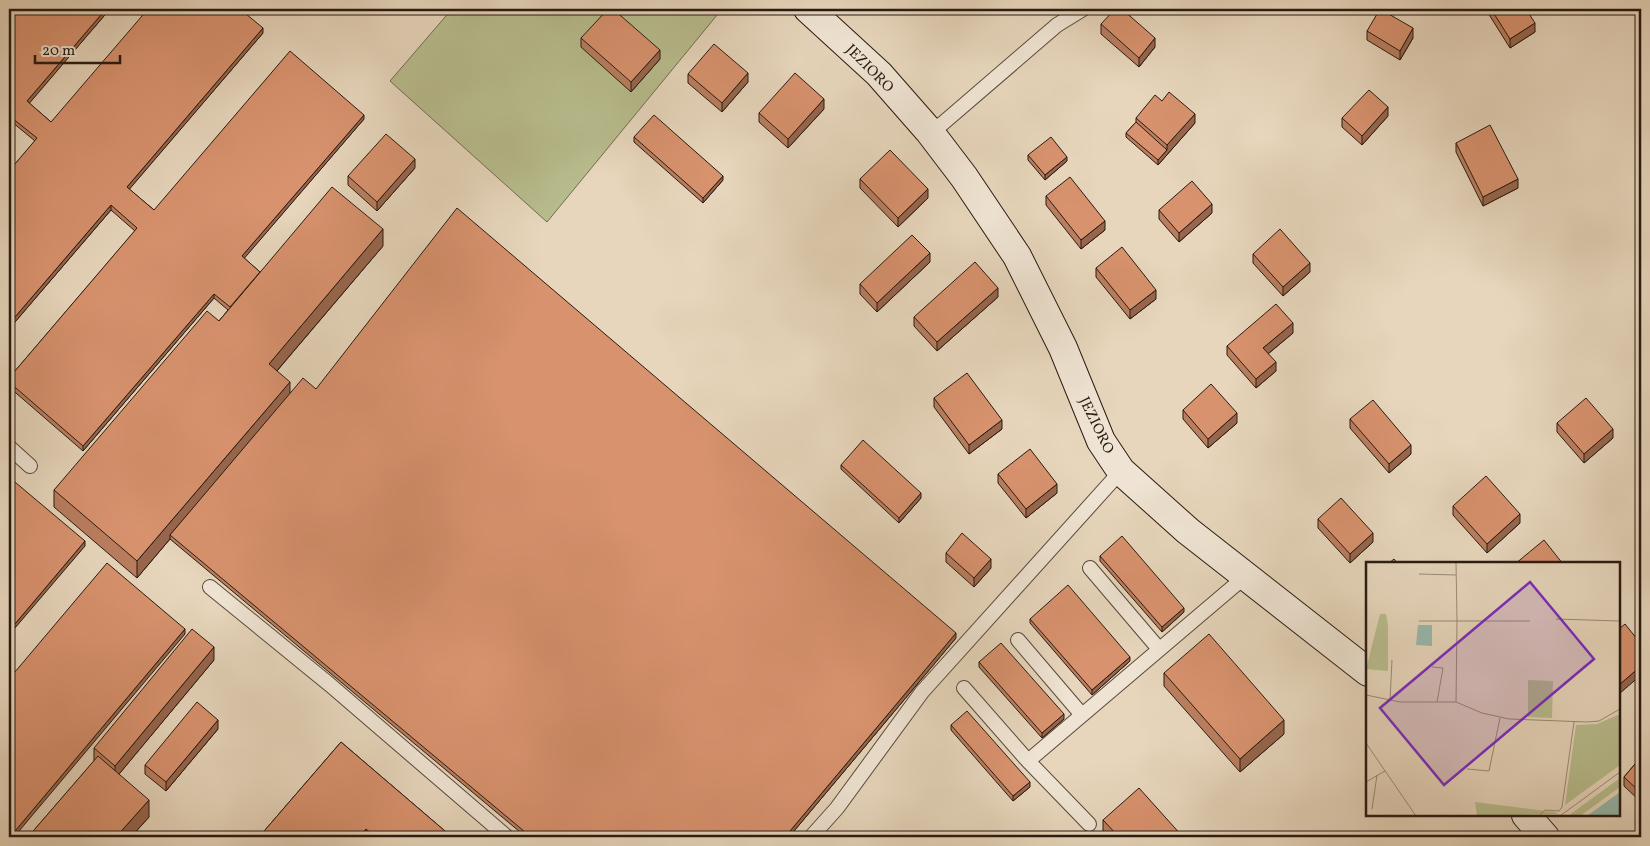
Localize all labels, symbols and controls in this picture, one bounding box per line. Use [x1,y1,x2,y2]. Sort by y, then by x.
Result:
scale bar [35,32,120,64]
street label: JEZIORO [840,40,898,98]
text: 20 m [42,41,75,62]
street label: JEZIORO [1073,394,1118,458]
inset map [1366,562,1620,816]

